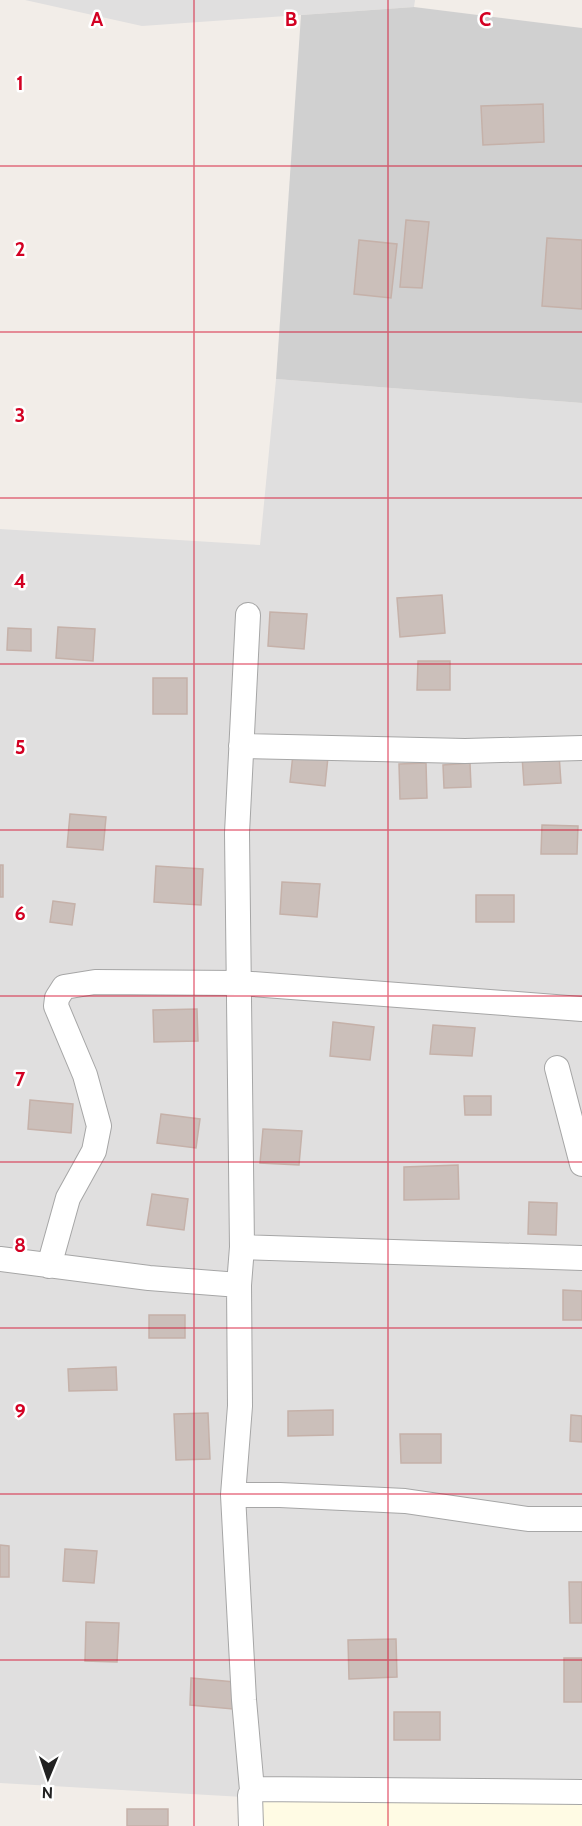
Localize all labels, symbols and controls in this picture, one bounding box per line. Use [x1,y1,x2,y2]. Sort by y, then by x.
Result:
text: A [91,7,104,31]
text: B [285,7,297,31]
text: C [479,7,491,31]
text: 1 [16,71,24,95]
text: 2 [15,237,25,261]
text: 3 [15,403,25,427]
text: 4 [14,569,26,593]
text: 5 [15,735,25,759]
text: 6 [14,901,26,925]
text: 7 [15,1067,26,1091]
text: 8 [14,1233,26,1257]
text: 9 [14,1399,26,1423]
north arrow [18,1748,78,1808]
text: N [42,1783,53,1802]

